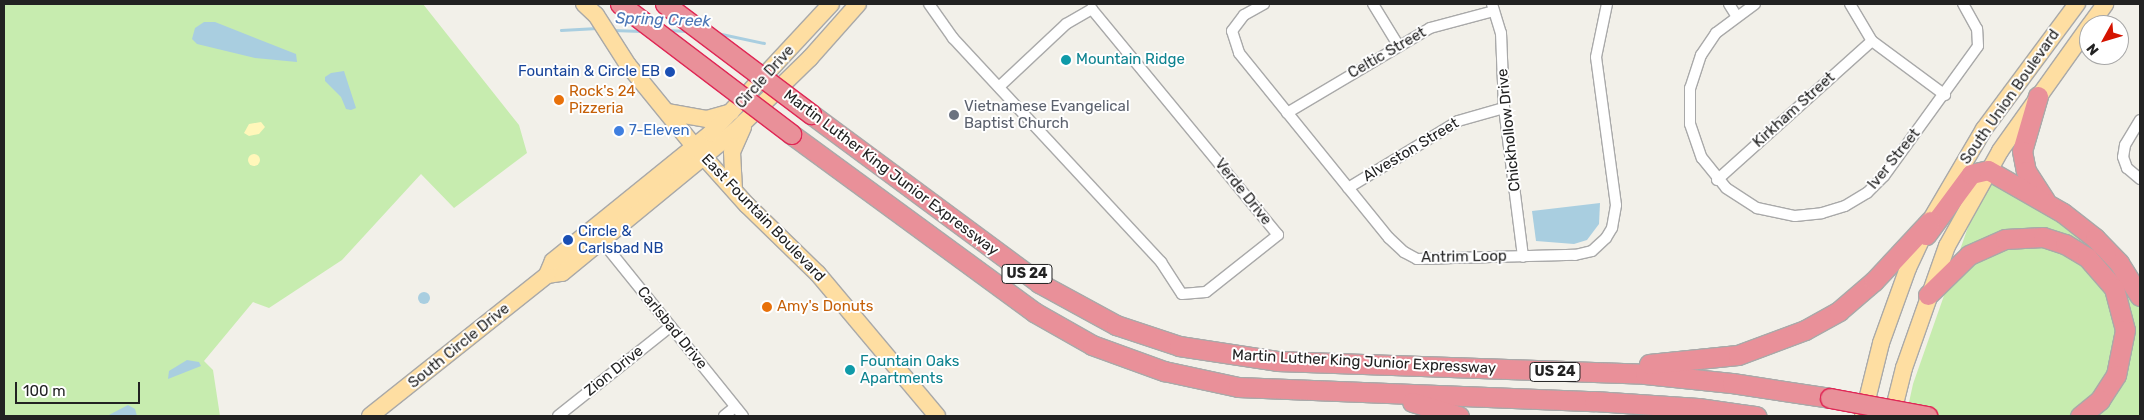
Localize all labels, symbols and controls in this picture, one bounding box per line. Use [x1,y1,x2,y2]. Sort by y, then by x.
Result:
water label: Spring Creek [615,9,711,31]
north arrow [2079,15,2129,65]
street label: Celtic Street [1345,23,1429,83]
street label: South Union Boulevard [1957,26,2063,168]
text: N [2083,40,2103,58]
street label: Circle Drive [732,42,798,112]
place label: Mountain Ridge [1076,51,1185,69]
marker: Mountain Ridge [1060,54,1072,66]
place label: Fountain & Circle EB [518,63,660,81]
marker: Fountain & Circle EB [664,66,676,78]
street label: Chickhollow Drive [1494,67,1524,193]
street label: Kirkham Street [1749,69,1839,151]
place label: Rock's 24 Pizzeria [569,82,636,117]
street label: Martin Luther King Junior Expressway [780,86,1002,260]
marker: Rock's 24 Pizzeria [553,94,565,106]
place label: Vietnamese Evangelical Baptist Church [964,97,1130,132]
marker: Vietnamese Evangelical Baptist Church [948,109,960,121]
street label: Alveston Street [1360,114,1462,186]
place label: 7-Eleven [629,122,690,140]
marker: 7-Eleven [613,125,625,137]
street label: Iver Street [1864,125,1924,193]
street label: East Fountain Boulevard [697,150,829,286]
street label: Verde Drive [1211,155,1275,229]
place label: Circle & Carlsbad NB [578,222,664,257]
marker: Circle & Carlsbad NB [562,234,574,246]
street label: Antrim Loop [1421,247,1507,267]
road number: US 24 [1001,262,1053,286]
street label: Carlsbad Drive [633,283,711,373]
place label: Amy's Donuts [777,298,873,316]
street label: South Circle Drive [405,300,513,392]
marker: Amy's Donuts [761,301,773,313]
street label: Zion Drive [581,342,647,400]
street label: Martin Luther King Junior Expressway [1231,346,1497,378]
place label: Fountain Oaks Apartments [860,352,959,387]
road number: US 24 [1529,361,1581,384]
marker: Fountain Oaks Apartments [844,364,856,376]
scale bar [18,372,142,404]
text: 100 m [23,382,65,400]

